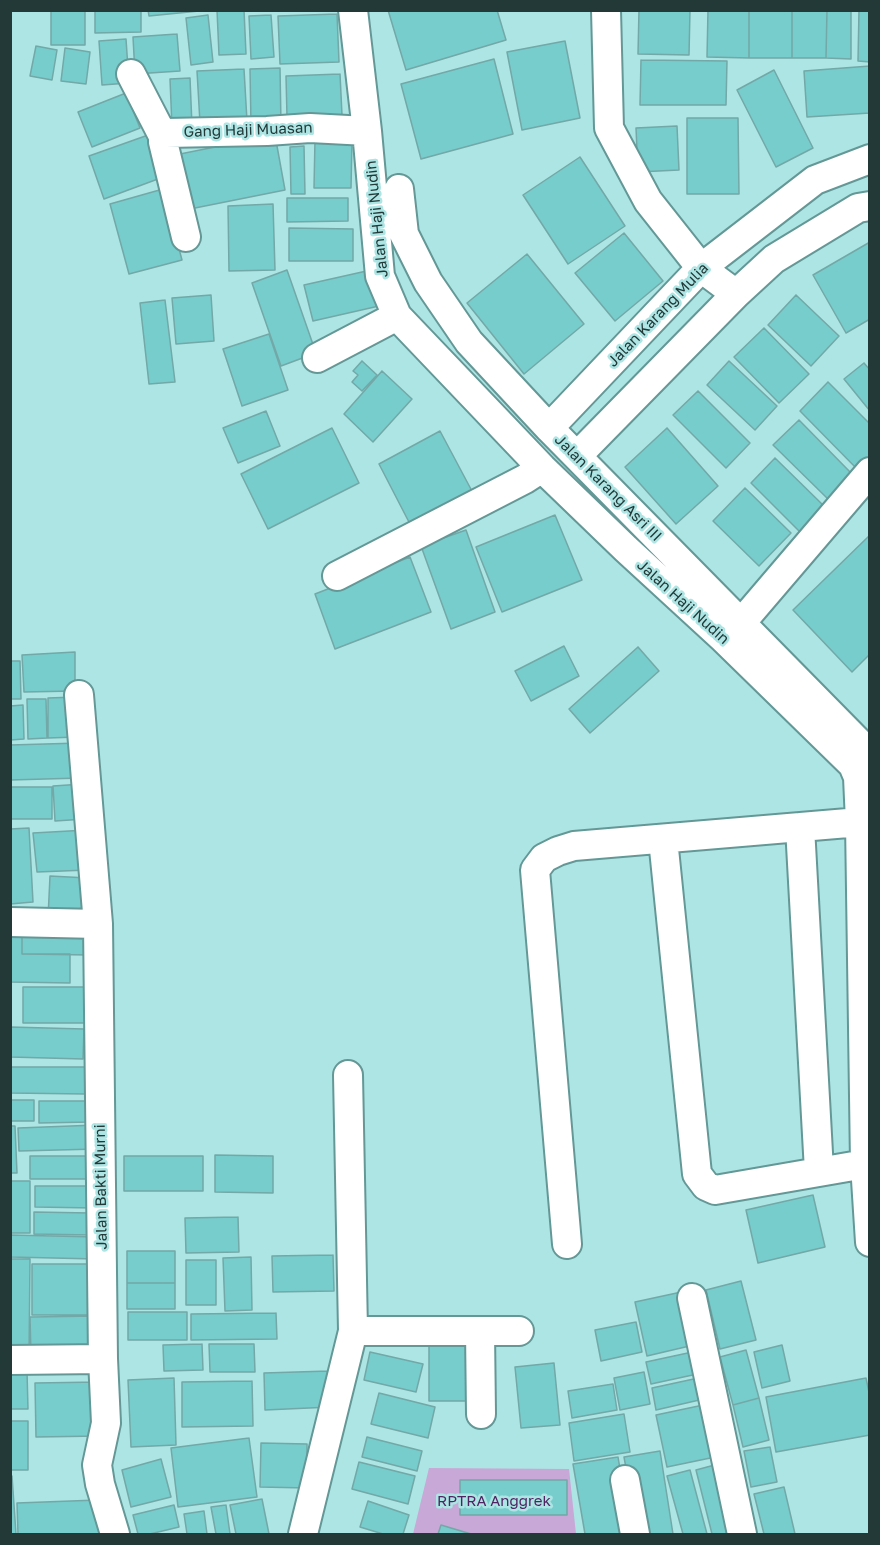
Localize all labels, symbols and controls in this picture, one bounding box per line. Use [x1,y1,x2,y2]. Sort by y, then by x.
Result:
street label: Gang Haji Muasan [183,119,313,141]
street label: Jalan Haji Nudin [362,160,392,278]
street label: Jalan Karang Mulia [604,259,712,371]
street label: Jalan Karang Asri III [551,431,665,545]
street label: Jalan Haji Nudin [633,556,733,648]
street label: Jalan Bakti Murni [91,1124,111,1250]
park label: RPTRA Anggrek [437,1492,551,1510]

